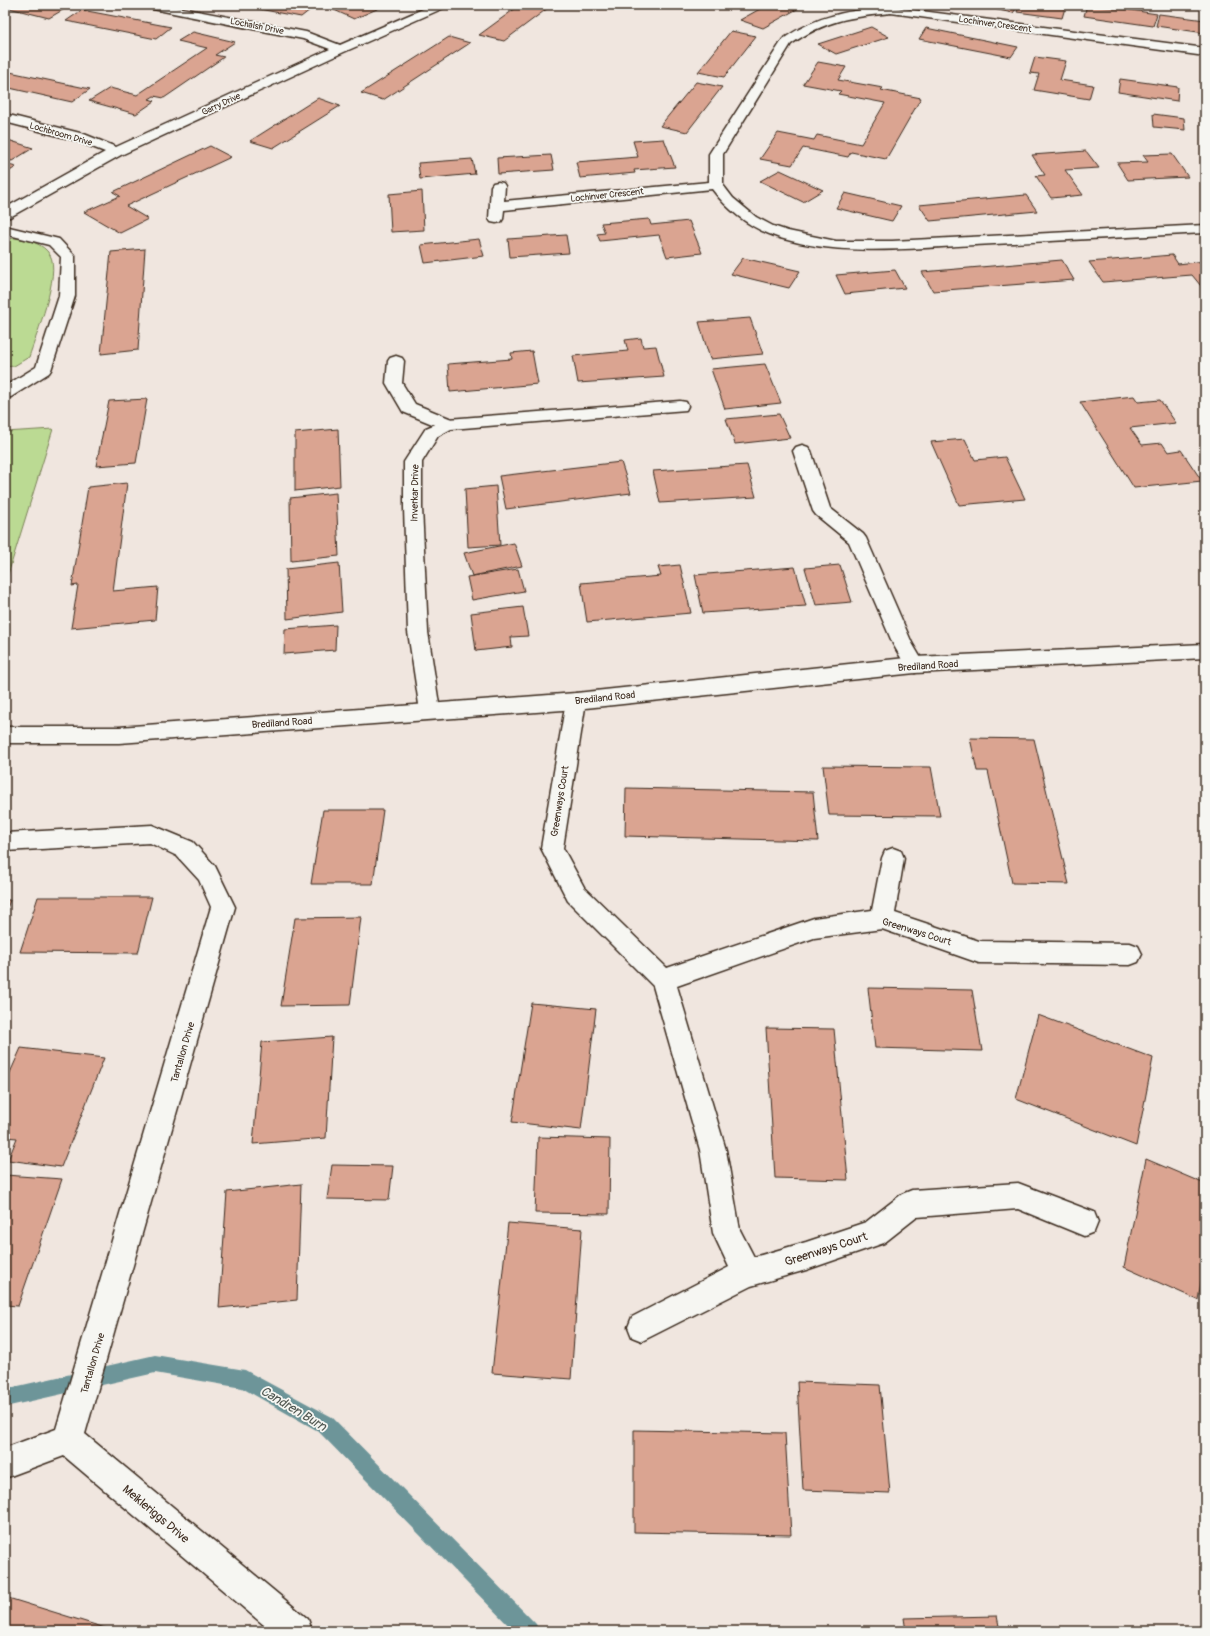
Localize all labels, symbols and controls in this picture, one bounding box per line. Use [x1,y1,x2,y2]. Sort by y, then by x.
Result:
street label: Lochinver Crescent [958,14,1032,35]
street label: Lochalsh Drive [229,16,285,37]
street label: Garry Drive [200,90,243,118]
street label: Lochbroom Drive [28,120,94,149]
street label: Lochinver Crescent [570,186,645,205]
street label: Inverkar Drive [408,464,422,522]
street label: Brediland Road [897,658,959,674]
street label: Brediland Road [574,689,636,707]
street label: Brediland Road [251,715,313,731]
street label: Greenways Court [548,764,572,838]
street label: Greenways Court [881,916,954,948]
street label: Tantallon Drive [169,1020,197,1084]
street label: Greenways Court [783,1229,870,1270]
street label: Tantallon Drive [79,1331,107,1395]
water label: Candren Burn [258,1383,330,1435]
street label: Meikleriggs Drive [119,1482,192,1547]

